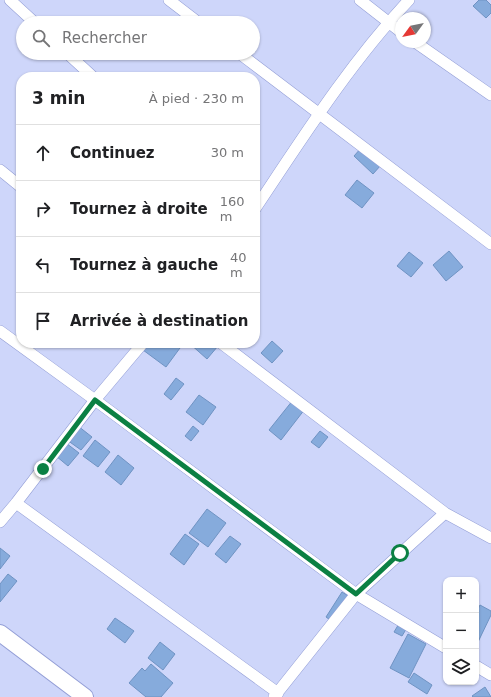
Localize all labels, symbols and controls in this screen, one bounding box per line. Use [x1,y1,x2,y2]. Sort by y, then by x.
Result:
north arrow [395,12,431,48]
search box [16,16,260,60]
icon: search [30,27,52,49]
text: Rechercher [62,29,147,47]
text: 3 min [32,88,85,108]
text: À pied · 230 m [149,91,244,106]
icon: ahead [32,142,54,164]
text: Continuez [70,144,155,162]
text: 30 m [211,145,244,160]
text: 160 m [220,194,245,224]
icon: right [32,198,54,220]
text: Tournez à droite [70,200,208,218]
text: 40 m [230,250,247,280]
icon: left [32,254,54,276]
text: Tournez à gauche [70,256,218,274]
icon: arrive [32,310,54,332]
text: Arrivée à destination [70,312,248,330]
route end [34,460,52,478]
route start [391,544,409,562]
map controls [443,577,479,685]
button: + [443,577,479,613]
button: − [443,613,479,649]
button: layers [443,649,479,685]

